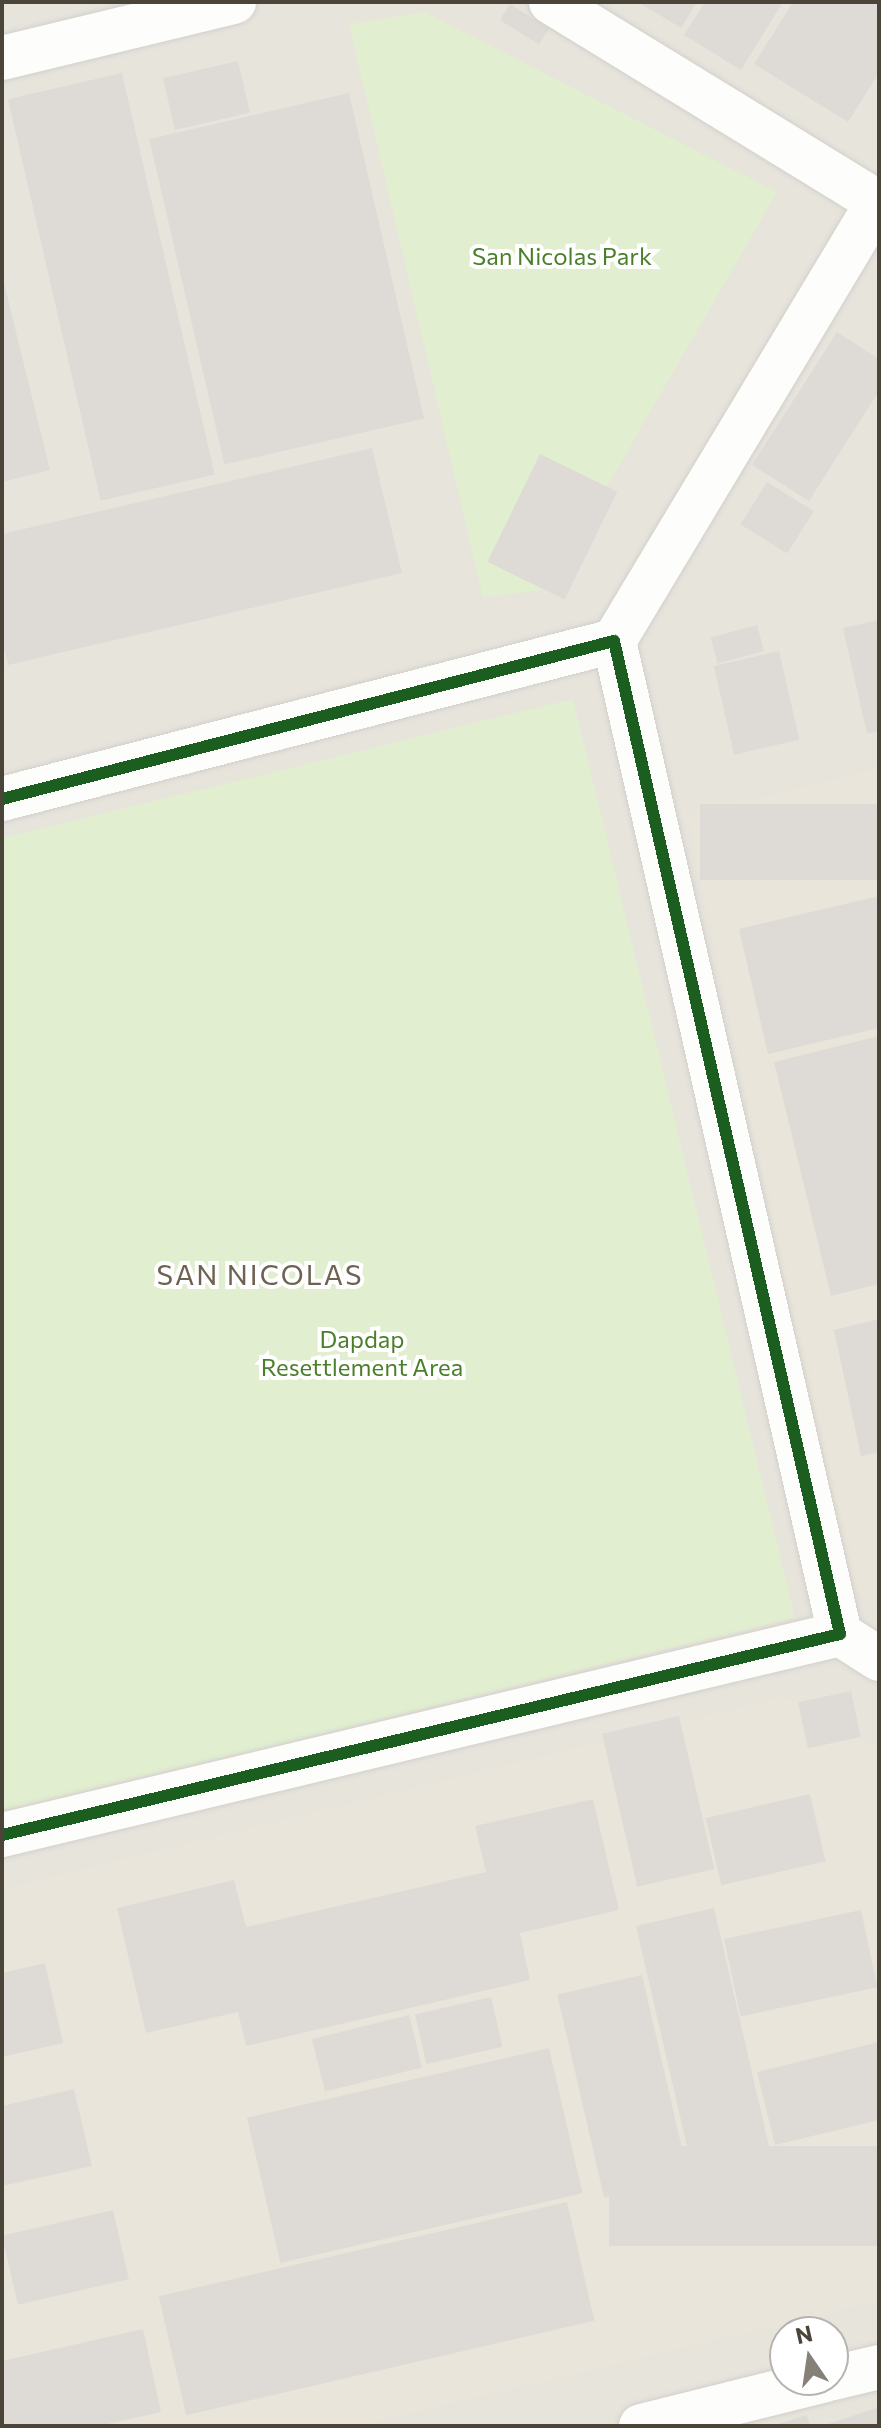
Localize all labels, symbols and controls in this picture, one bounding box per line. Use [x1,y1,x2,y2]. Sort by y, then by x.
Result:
park label: San Nicolas Park [472,242,652,270]
district label: SAN NICOLAS [157,1257,363,1291]
park label: Dapdap Resettlement Area [261,1325,463,1381]
north arrow [769,2316,849,2396]
text: N [793,2319,815,2349]

